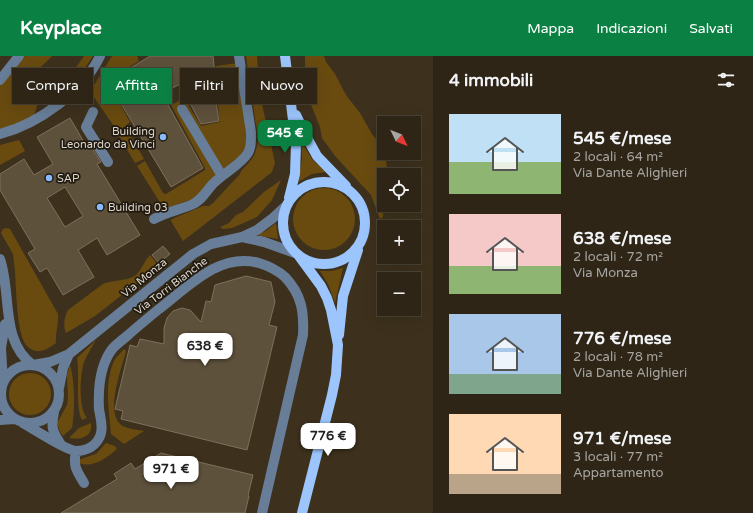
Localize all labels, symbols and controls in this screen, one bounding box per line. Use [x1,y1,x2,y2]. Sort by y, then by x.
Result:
text: Keyplace [20,17,102,39]
text: Mappa [527,20,574,37]
text: Indicazioni [596,20,667,37]
text: Salvati [689,20,733,37]
chip: Compra [12,68,93,104]
chip: Affitta [101,68,172,104]
chip: Filtri [180,68,238,104]
chip: Nuovo [246,68,317,104]
icon: filters [715,69,737,91]
text: 4 immobili [449,70,533,91]
north arrow [377,116,421,160]
map controls [377,116,421,316]
pin: 545 € [257,120,313,154]
place label: Building Leonardo da Vinci [61,125,155,151]
text: 545 € [267,125,303,141]
text: 545 €/mese [573,128,671,149]
icon: home [481,130,529,178]
marker: Building Leonardo da Vinci [158,132,168,142]
text: 2 locali · 64 m² [573,149,663,165]
text: Via Dante Alighieri [573,165,687,181]
button: locate [377,168,421,212]
place label: SAP [57,172,79,185]
marker: SAP [44,173,54,183]
place label: Building 03 [108,201,168,214]
marker: Building 03 [95,202,105,212]
button: + [377,220,421,264]
text: 638 €/mese [573,228,671,249]
icon: home [481,230,529,278]
text: 2 locali · 72 m² [573,249,663,265]
street label: Via Torri Bianche [132,254,210,318]
street label: Via Monza [119,256,169,300]
text: Via Monza [573,265,638,281]
button: − [377,272,421,316]
text: 776 €/mese [573,328,671,349]
icon: home [481,330,529,378]
pin: 638 € [177,333,233,367]
text: 638 € [187,338,223,354]
text: 2 locali · 78 m² [573,349,663,365]
text: Via Dante Alighieri [573,365,687,381]
pin: 776 € [300,423,356,457]
text: 776 € [310,428,346,444]
text: 971 €/mese [573,428,671,449]
icon: home [481,430,529,478]
text: 3 locali · 77 m² [573,449,663,465]
pin: 971 € [143,456,199,490]
text: 971 € [153,461,189,477]
text: Appartamento [573,465,663,481]

